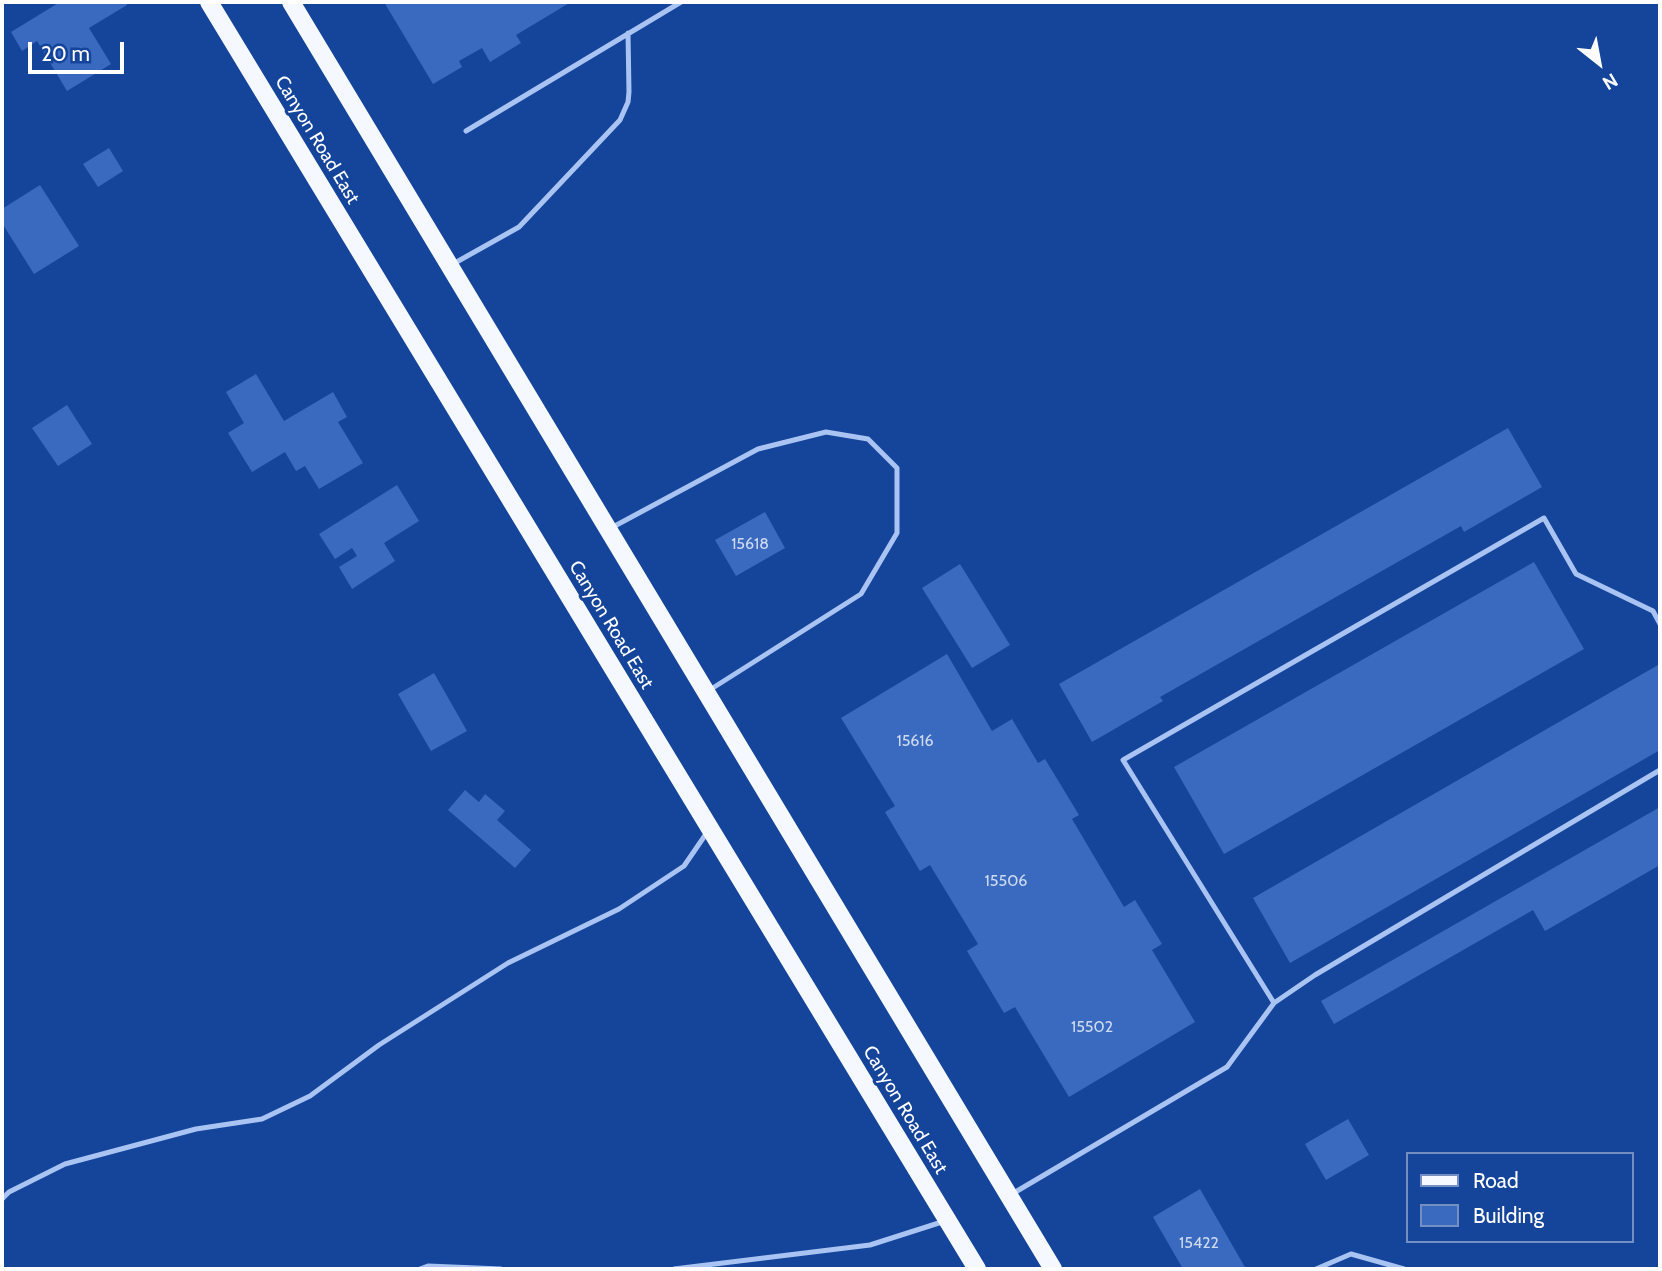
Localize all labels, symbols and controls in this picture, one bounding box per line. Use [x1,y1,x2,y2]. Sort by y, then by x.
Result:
scale bar [32,28,128,72]
north arrow [1564,28,1634,98]
text: 20 m [41,41,90,66]
text: N [1598,68,1622,95]
street label: Canyon Road East [270,72,364,208]
house number: 15618 [731,534,769,554]
street label: Canyon Road East [564,557,658,693]
house number: 15616 [896,731,934,751]
house number: 15506 [985,871,1027,891]
house number: 15502 [1071,1017,1113,1037]
street label: Canyon Road East [858,1042,952,1178]
legend [1406,1152,1634,1243]
text: Road [1473,1168,1519,1193]
text: Building [1473,1203,1544,1228]
house number: 15422 [1179,1233,1219,1253]

